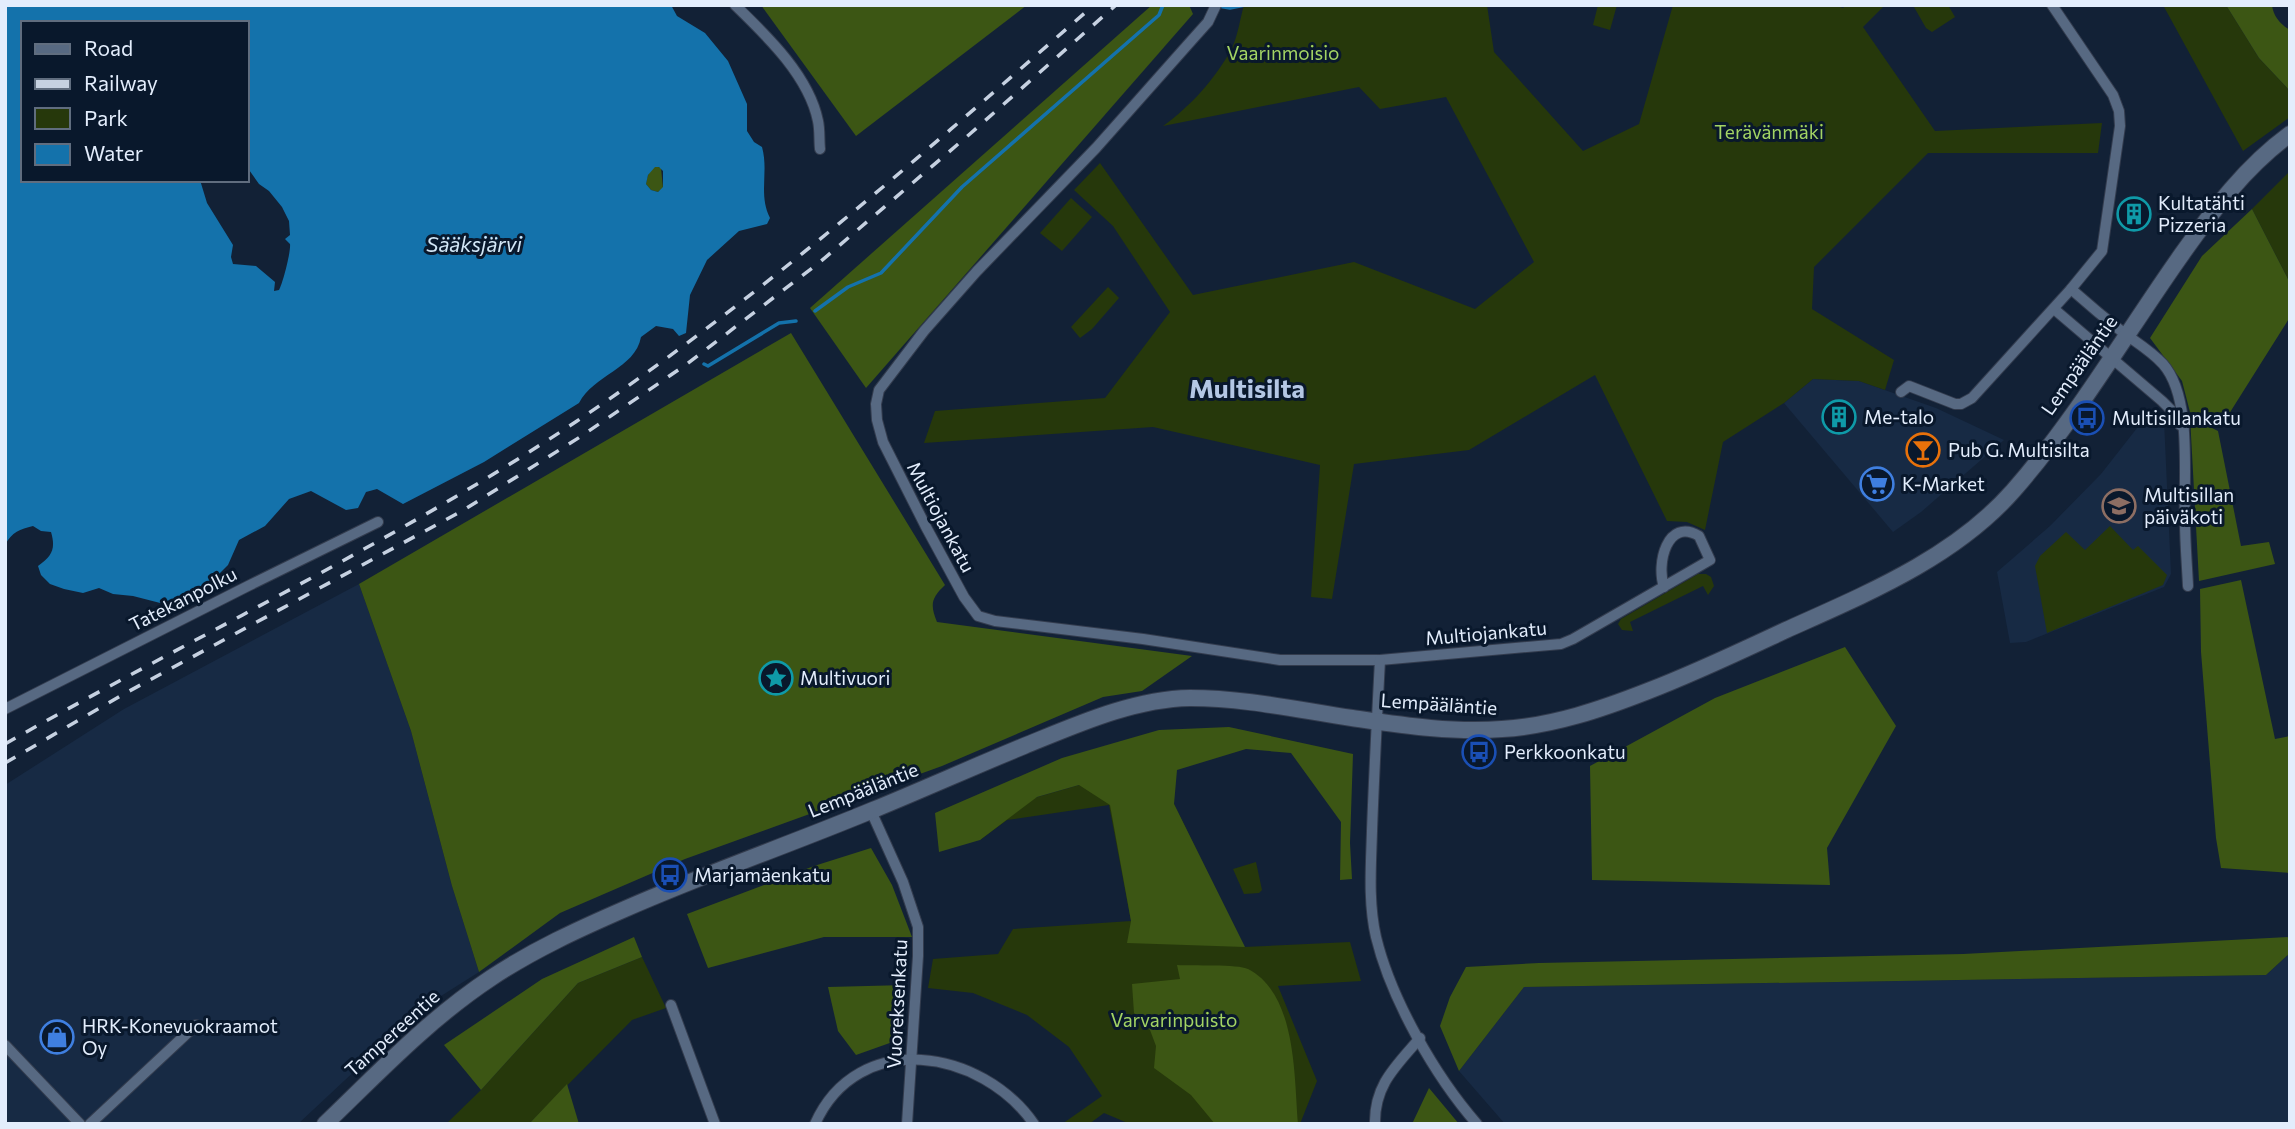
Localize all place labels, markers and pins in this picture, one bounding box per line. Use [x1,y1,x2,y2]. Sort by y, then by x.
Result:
place label: Kultatähti Pizzeria [2158,191,2245,236]
building icon: Kultatähti Pizzeria [2115,195,2153,233]
building icon: Me-talo [1820,398,1858,436]
bus stop icon: Multisillankatu [2068,399,2106,437]
place label: Me-talo [1864,405,1934,428]
place label: Multisillankatu [2112,406,2241,429]
bar icon: Pub G. Multisilta [1904,431,1942,469]
place label: Pub G. Multisilta [1948,438,2090,461]
supermarket icon: K-Market [1858,465,1896,503]
place label: K-Market [1902,472,1985,495]
place label: Multisillan päiväkoti [2144,483,2234,528]
school or university icon: Multisillan päiväkoti [2100,487,2138,525]
place icon: Multivuori [757,659,795,697]
place label: Multivuori [800,666,890,689]
bus stop icon: Perkkoonkatu [1460,733,1498,771]
place label: Perkkoonkatu [1504,740,1626,763]
bus stop icon: Marjamäenkatu [651,856,689,894]
place label: Marjamäenkatu [694,863,830,886]
place label: HRK-Konevuokraamot Oy [82,1014,278,1059]
shop icon: HRK-Konevuokraamot Oy [38,1018,76,1056]

